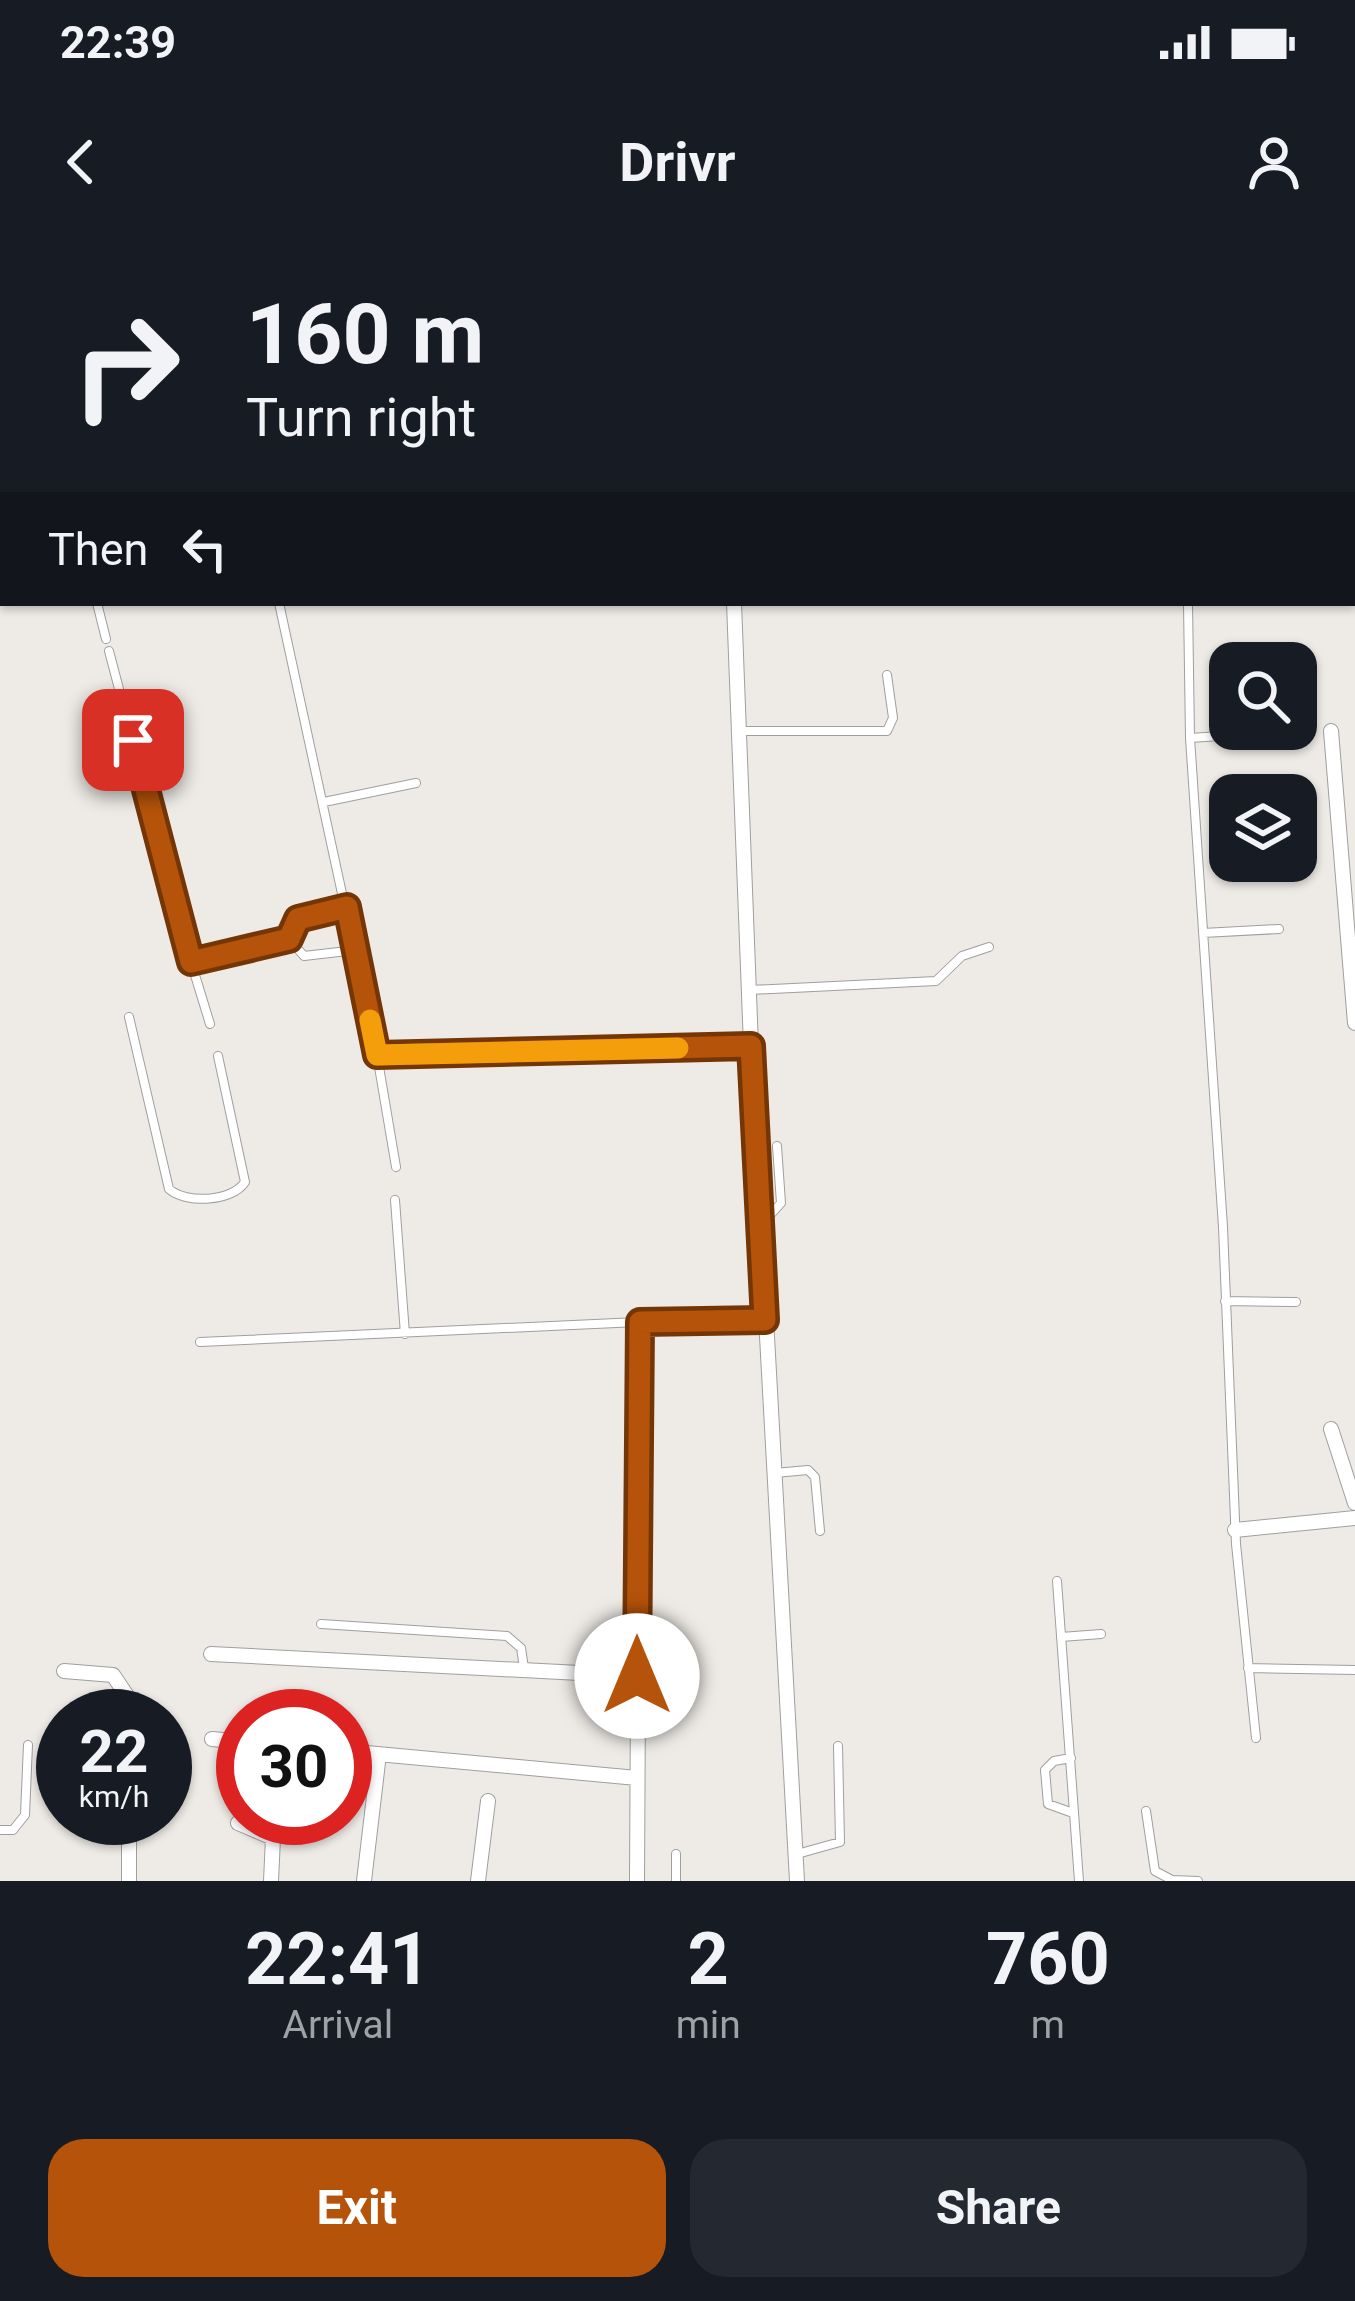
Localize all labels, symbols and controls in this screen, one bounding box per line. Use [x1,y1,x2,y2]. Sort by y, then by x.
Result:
text: 22:39 [60,16,176,69]
icon: back [48,129,114,195]
icon: person [1241,129,1307,195]
text: Drivr [619,131,736,194]
text: 160 m [246,285,484,384]
icon: right [48,288,204,444]
text: Turn right [246,386,476,449]
icon: left [172,516,238,582]
text: Then [48,523,148,576]
map controls [1209,642,1317,882]
button: search [1209,642,1317,750]
pin [82,689,184,791]
icon: arrive [100,707,166,773]
button: layers [1209,774,1317,882]
position arrow [574,1613,700,1739]
speed limit sign: 30 [216,1689,372,1845]
text: 22 [80,1716,148,1787]
text: km/h [79,1779,149,1814]
text: 22:41 [245,1917,431,2002]
text: 2 [688,1917,729,2002]
text: 760 [986,1917,1110,2002]
text: Arrival [282,2002,393,2048]
text: min [676,2002,741,2048]
text: m [1031,2002,1065,2048]
button: Exit [48,2139,666,2277]
button: Share [690,2139,1307,2277]

